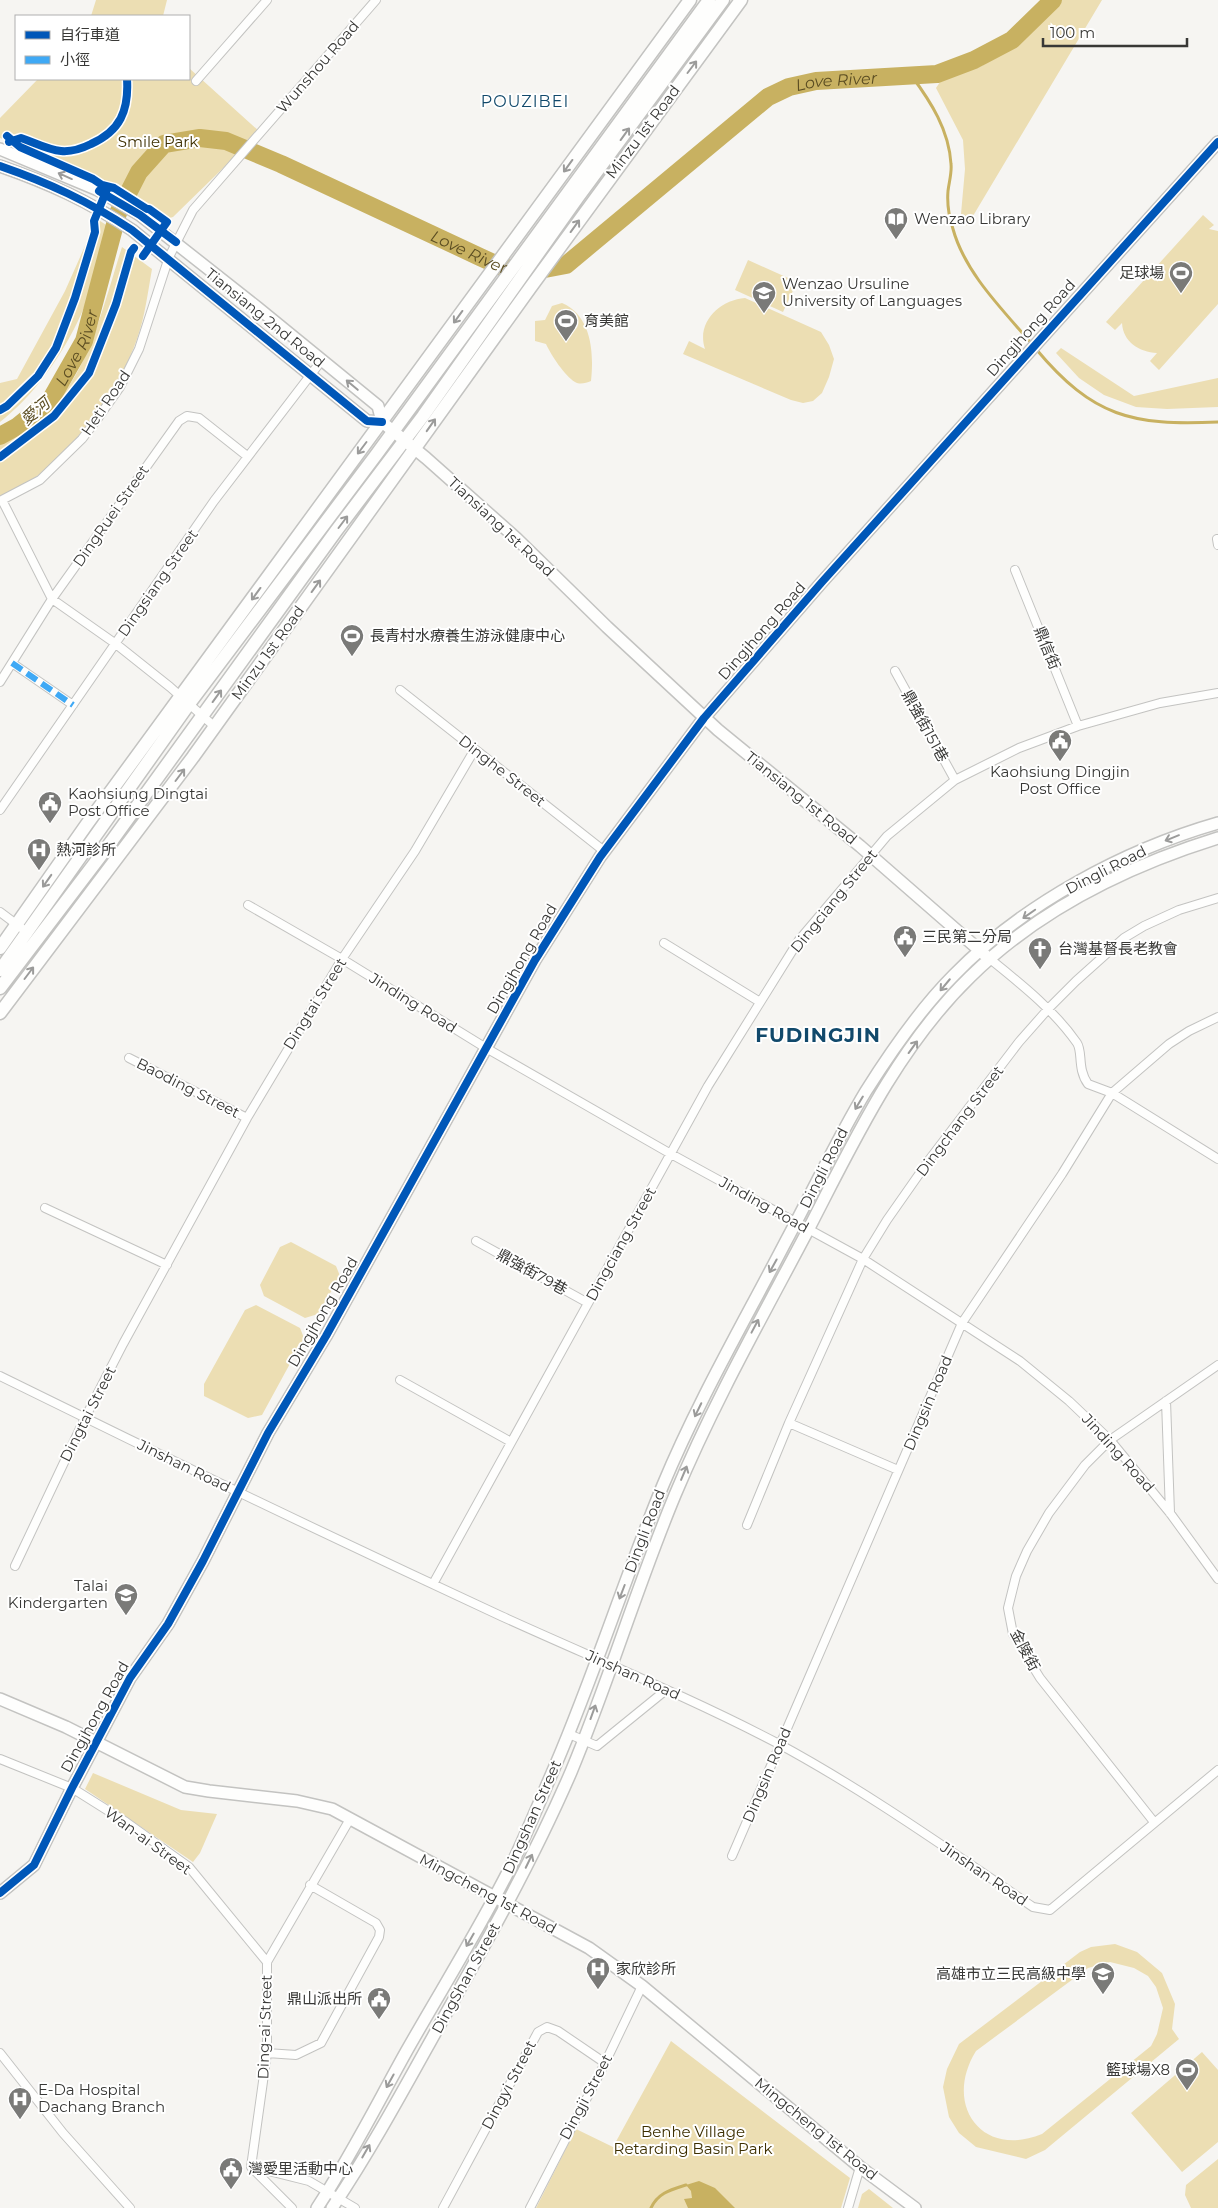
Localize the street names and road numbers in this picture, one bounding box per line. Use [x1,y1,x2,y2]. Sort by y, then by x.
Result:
street label: Wunshou Road [272,16,363,117]
street label: Minzu 1st Road [601,81,684,182]
street label: Tiansiang 2nd Road [202,264,329,372]
street label: Dingjhong Road [982,275,1079,380]
street label: Heti Road [77,367,134,439]
street label: DingRuei Street [68,461,153,570]
street label: Tiansiang 1st Road [444,473,558,581]
street label: Dingsiang Street [113,525,202,640]
street label: Dingjhong Road [714,578,809,684]
street label: Minzu 1st Road [227,602,308,704]
street label: 鼎信街 [1030,623,1065,672]
street label: 鼎強街151巷 [898,686,953,765]
street label: Dinghe Street [455,731,550,811]
street label: Tiansiang 1st Road [742,747,861,848]
street label: Dingli Road [1062,841,1149,898]
street label: Dingciang Street [786,845,881,956]
street label: Dingjhong Road [482,900,561,1017]
street label: Dingtai Street [279,954,350,1053]
street label: Jinding Road [365,968,460,1037]
street label: Baoding Street [133,1053,243,1122]
street label: Dingchang Street [912,1062,1007,1180]
street label: Dingli Road [795,1124,852,1211]
street label: Jinding Road [715,1172,812,1237]
street label: Dingciang Street [581,1183,660,1304]
street label: 鼎強街79巷 [494,1244,571,1299]
street label: Dingjhong Road [283,1253,362,1370]
street label: Dingsin Road [899,1352,956,1453]
street label: Dingtai Street [55,1363,120,1465]
street label: Jinding Road [1077,1409,1159,1496]
street label: Jinshan Road [134,1434,234,1496]
street label: Dingli Road [620,1486,669,1575]
street label: 金陵街 [1006,1625,1044,1674]
street label: Jinshan Road [582,1645,683,1704]
street label: Dingjhong Road [56,1658,133,1776]
street label: Dingsin Road [738,1724,795,1825]
street label: Dingshan Street [498,1757,565,1877]
street label: Wan-ai Street [101,1803,195,1878]
street label: Jinshan Road [936,1837,1032,1910]
street label: Mingcheng 1st Road [416,1849,560,1938]
street label: DingShan Street [427,1919,504,2037]
street label: Ding-ai Street [253,1974,276,2080]
street label: Dingyi Street [477,2037,540,2133]
street label: Dingji Street [555,2051,616,2143]
street label: Mingcheng 1st Road [751,2073,882,2184]

